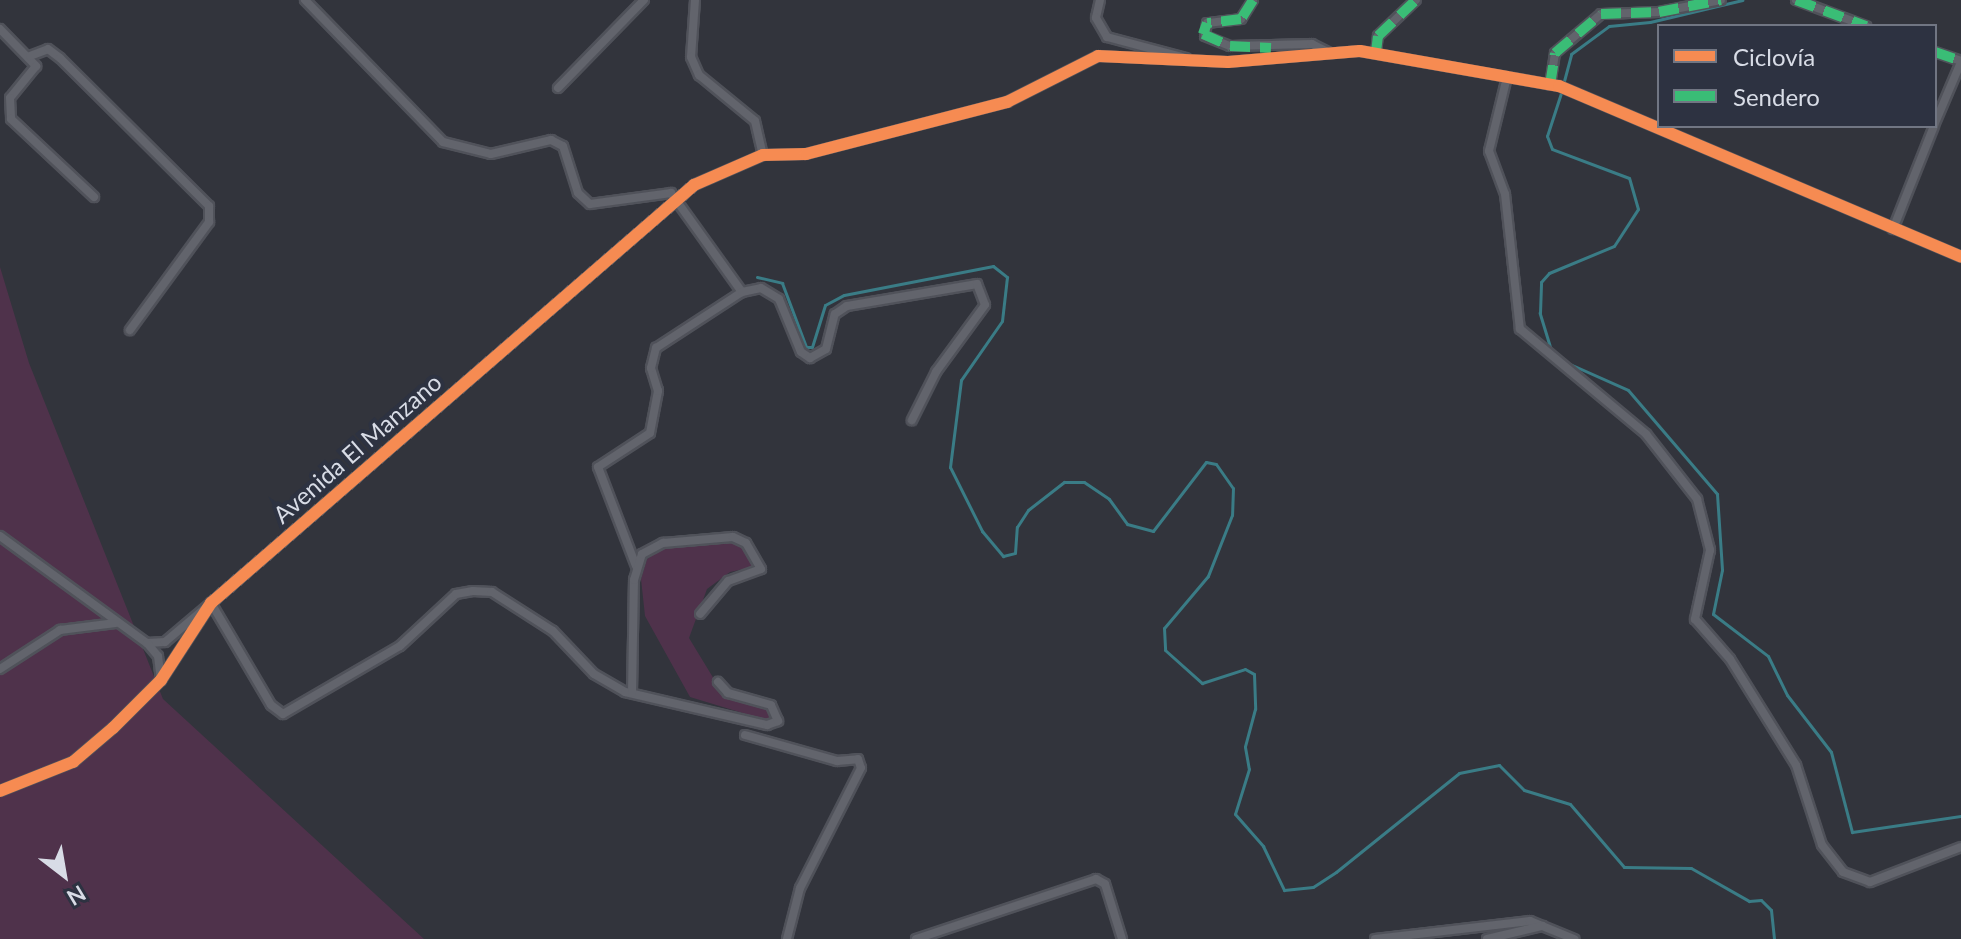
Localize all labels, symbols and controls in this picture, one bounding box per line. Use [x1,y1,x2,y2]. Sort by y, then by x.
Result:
legend [1657,24,1937,128]
text: Ciclovía [1733,42,1815,71]
text: Sendero [1733,82,1820,111]
street label: Avenida El Manzano [267,367,447,529]
north arrow [24,835,104,915]
text: N [62,880,91,912]

